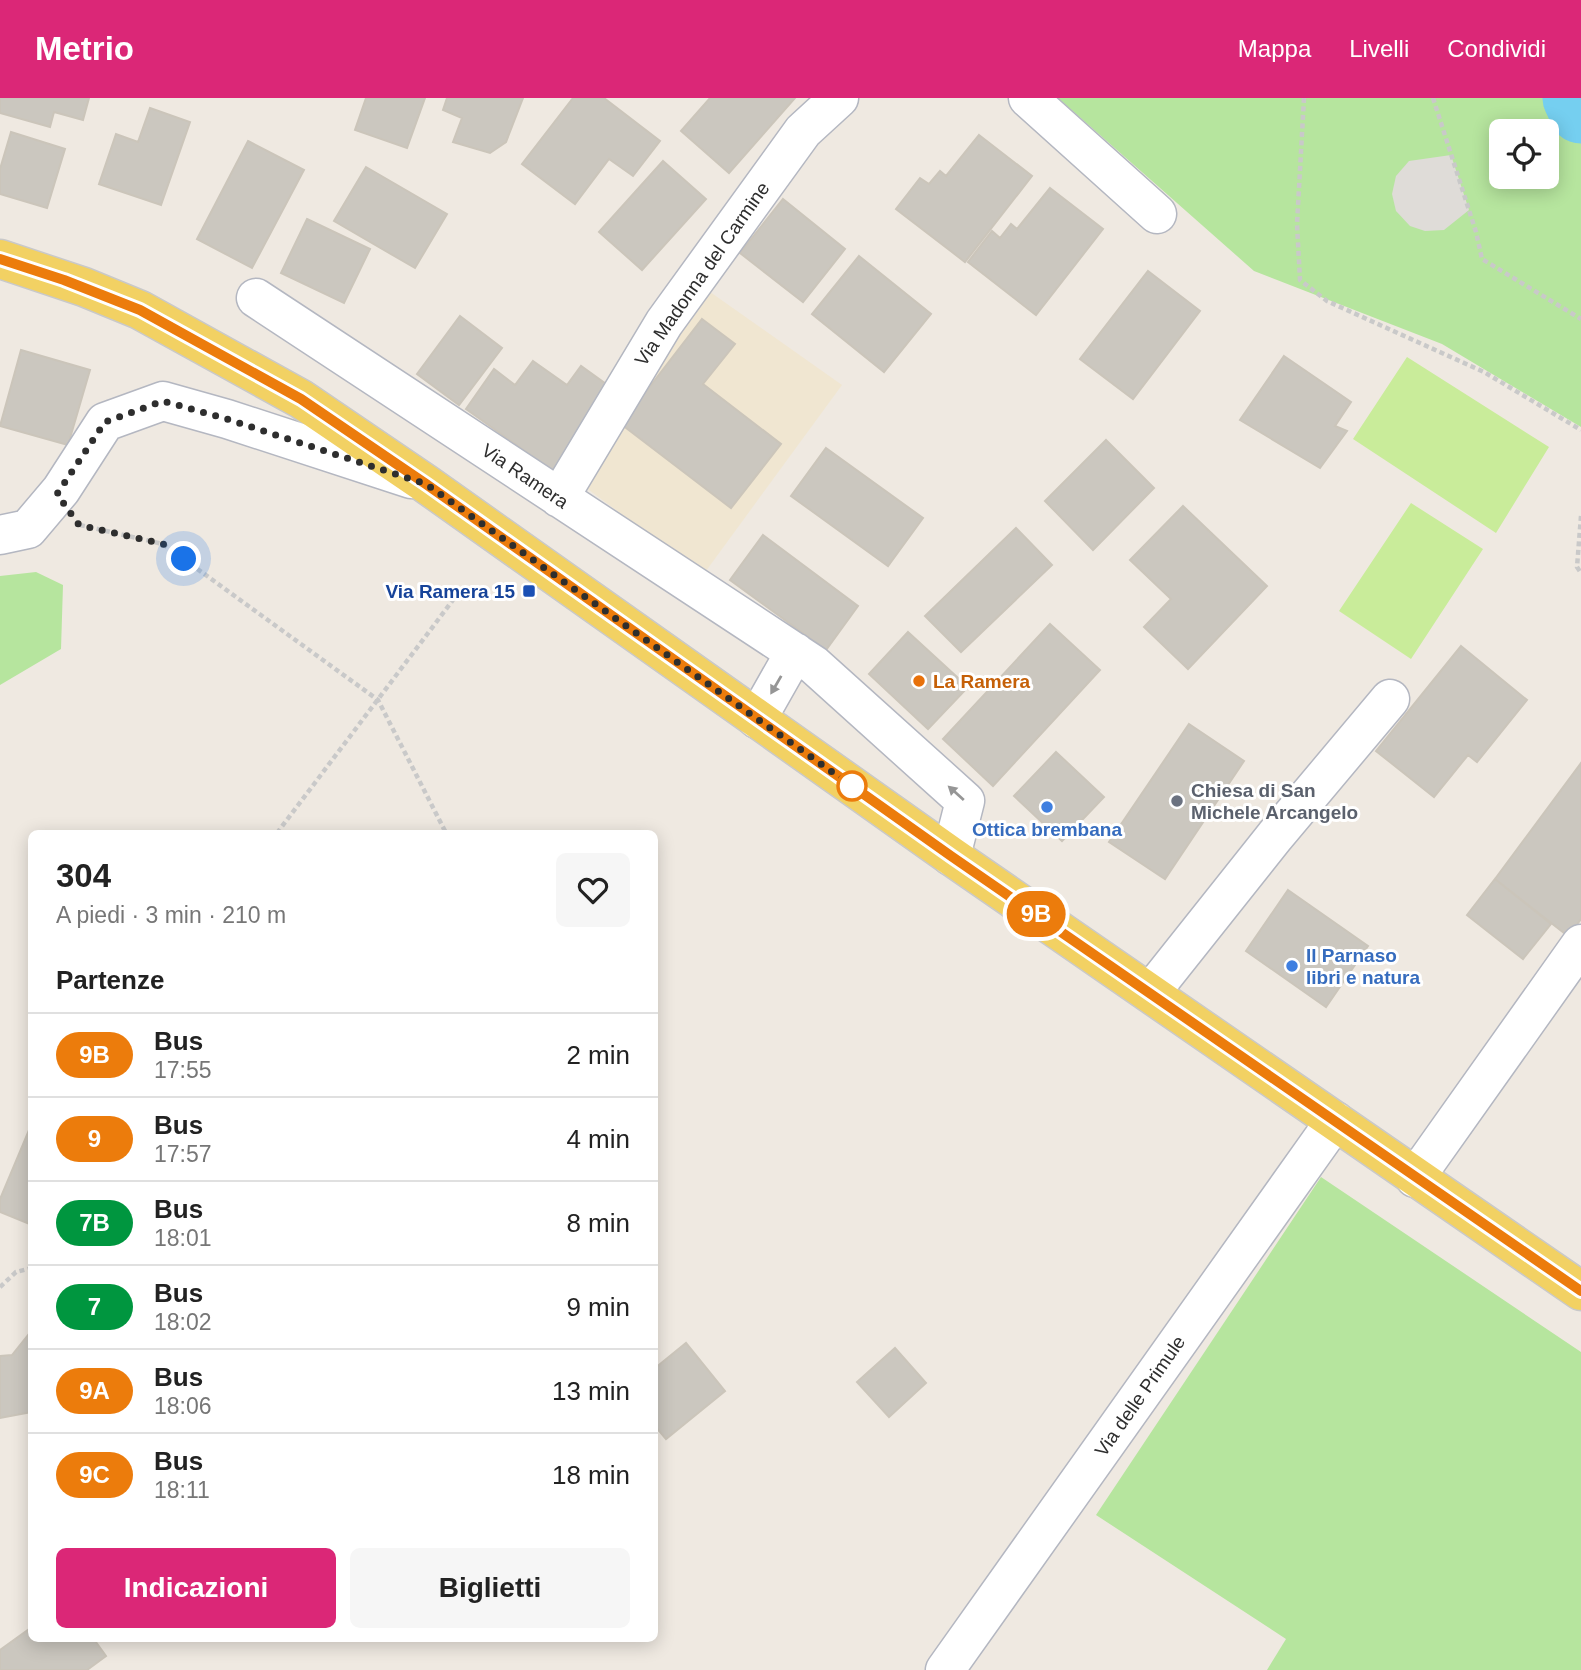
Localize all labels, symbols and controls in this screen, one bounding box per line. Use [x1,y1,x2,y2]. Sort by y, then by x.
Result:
text: Metrio [35,30,134,67]
text: Mappa [1238,35,1311,62]
text: Livelli [1349,35,1409,62]
text: Condividi [1447,35,1546,62]
map controls [1489,119,1559,189]
button: locate [1489,119,1559,189]
street label: Via Madonna del Carmine [630,178,774,370]
street label: Via Ramera [478,439,573,513]
your location [166,541,201,576]
place label: Via Ramera 15 [385,581,515,602]
marker: Via Ramera 15 [521,583,537,599]
place label: La Ramera [933,671,1031,692]
marker: La Ramera [911,673,927,689]
one-way arrow [770,676,782,695]
unlabelled marker [837,771,867,801]
place label: Chiesa di San Michele Arcangelo [1191,780,1358,823]
one-way arrow [947,785,965,801]
marker: Chiesa di San Michele Arcangelo [1169,793,1185,809]
marker: Ottica brembana [1039,799,1055,815]
place label: Ottica brembana [972,819,1122,840]
button: heart [556,853,630,927]
text: 304 [56,857,111,894]
line badge: 9B [1004,891,1068,937]
text: 9B [1021,900,1051,927]
text: A piedi · 3 min · 210 m [56,902,286,928]
place label: Il Parnaso libri e natura [1306,945,1420,988]
marker: Il Parnaso libri e natura [1284,958,1300,974]
text: Partenze [56,965,164,995]
text: Bus [154,1026,203,1056]
text: 2 min [566,1040,630,1070]
text: 9B [79,1041,110,1068]
text: 17:55 [154,1057,212,1083]
text: Bus [154,1110,203,1140]
text: 4 min [566,1124,630,1154]
text: 9 [88,1125,101,1152]
text: 17:57 [154,1141,212,1167]
text: Bus [154,1194,203,1224]
text: 8 min [566,1208,630,1238]
text: 7B [79,1209,110,1236]
text: 18:01 [154,1225,212,1251]
text: Bus [154,1278,203,1308]
text: 9 min [566,1292,630,1322]
text: 7 [88,1293,101,1320]
text: 18:02 [154,1309,212,1335]
street label: Via delle Primule [1091,1332,1189,1460]
text: Bus [154,1362,203,1392]
text: 13 min [552,1376,630,1406]
text: 9A [79,1377,110,1404]
text: 18:06 [154,1393,212,1419]
text: Bus [154,1446,203,1476]
text: 18 min [552,1460,630,1490]
text: 9C [79,1461,110,1488]
text: 18:11 [154,1477,210,1503]
button: Indicazioni [56,1548,336,1628]
button: Biglietti [350,1548,630,1628]

